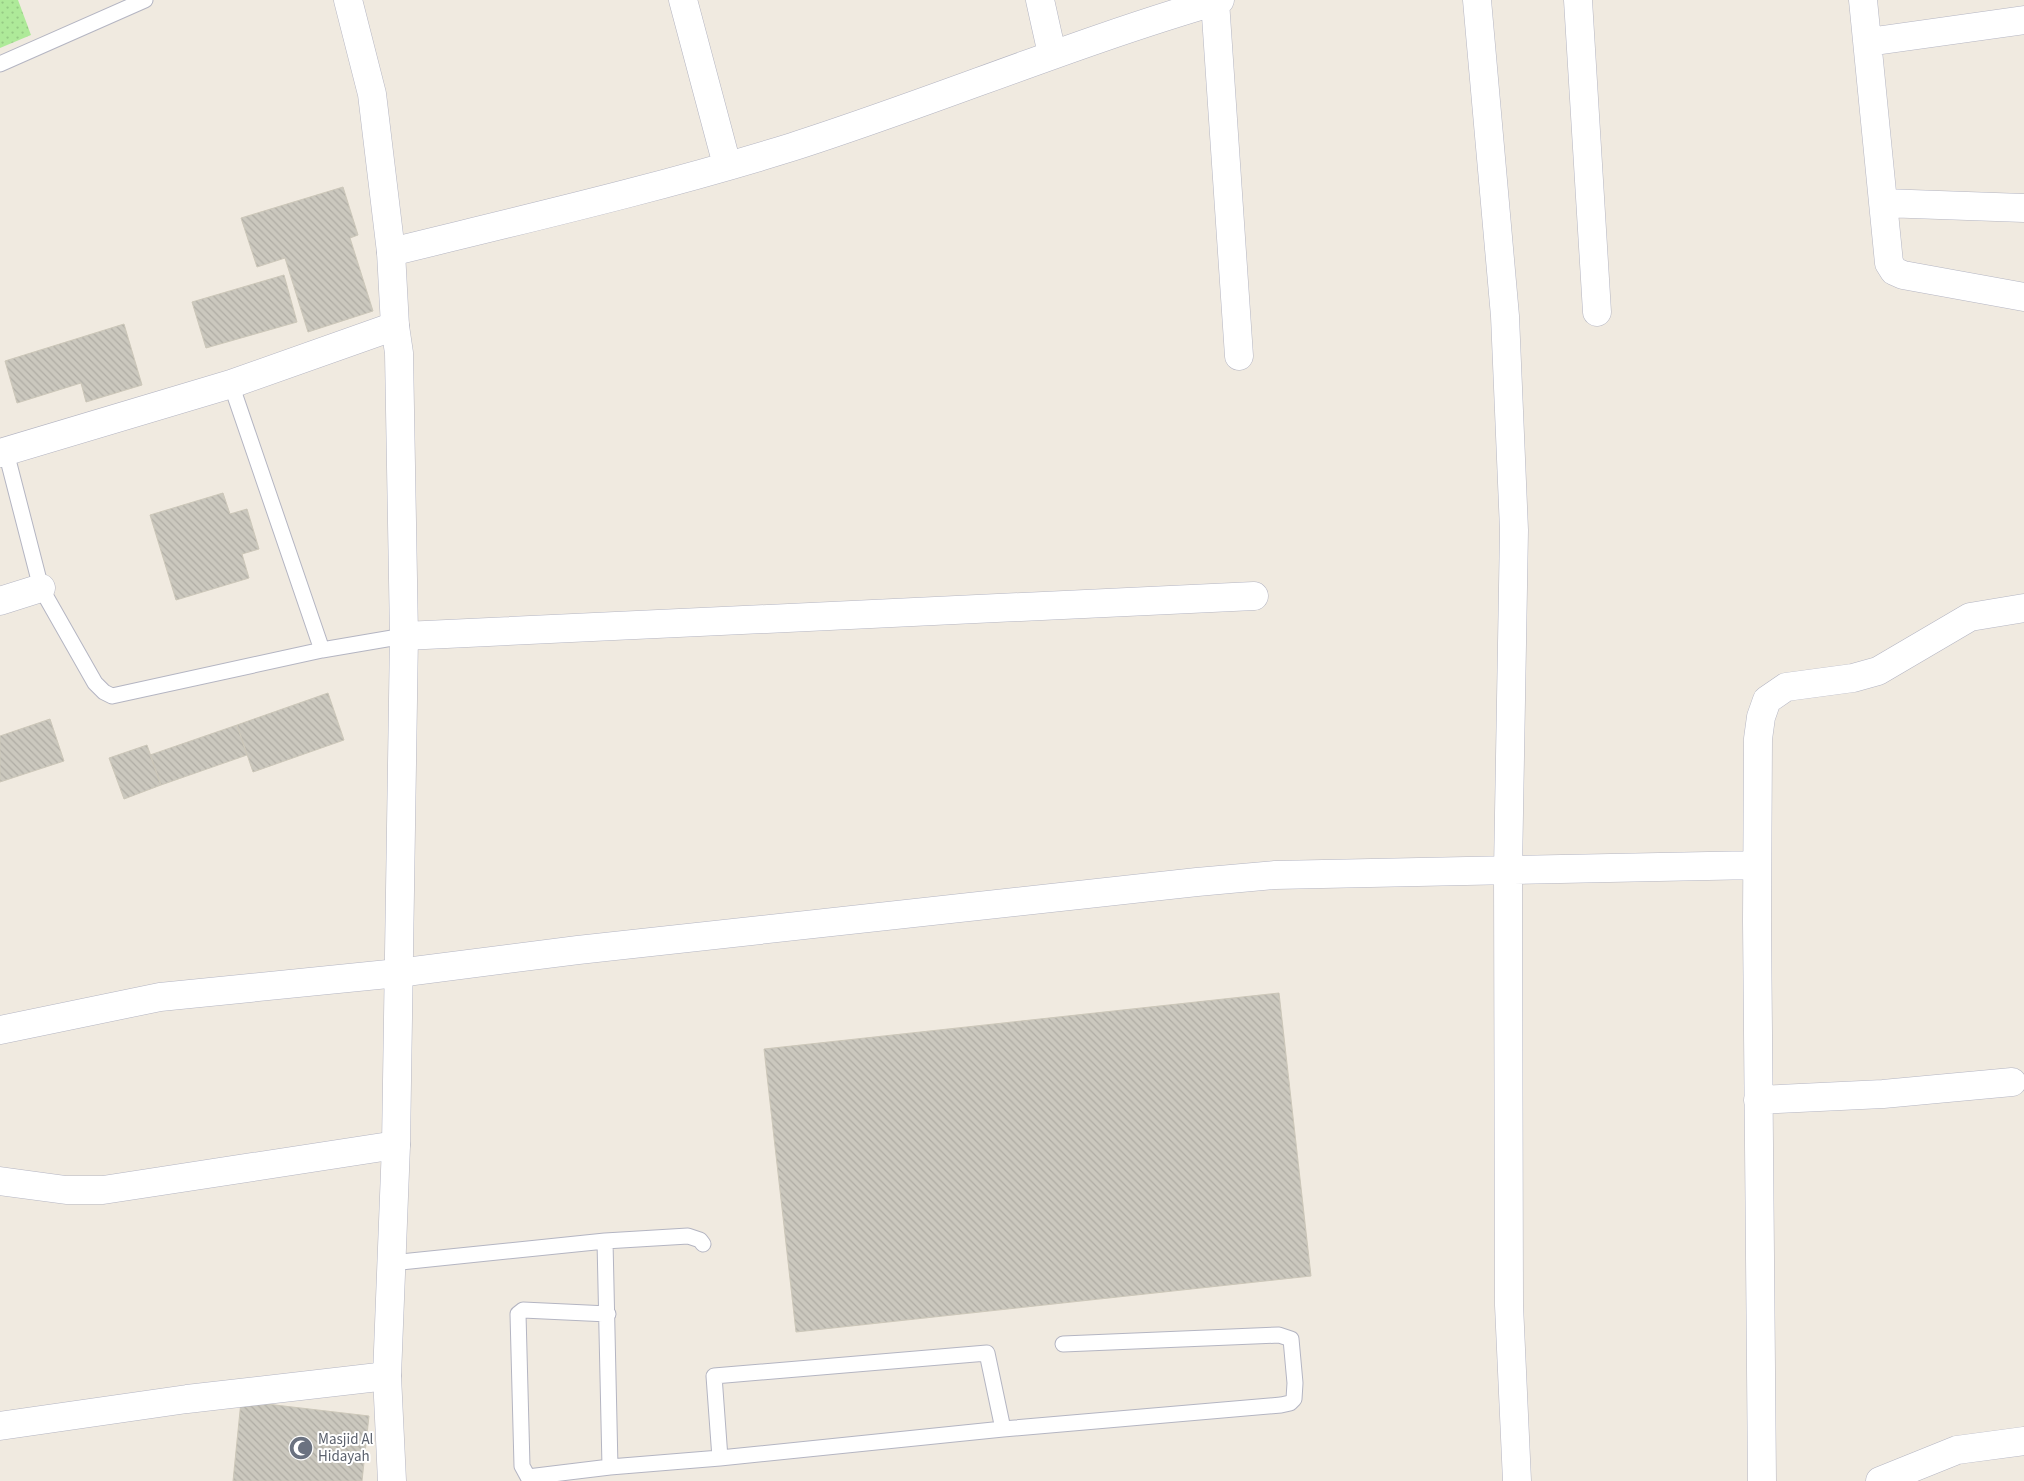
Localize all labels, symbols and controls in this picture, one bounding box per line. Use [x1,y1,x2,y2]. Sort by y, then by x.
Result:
place label: Masjid Al Hidayah [318,1429,374,1467]
mosque icon: Masjid Al Hidayah [288,1435,314,1461]

